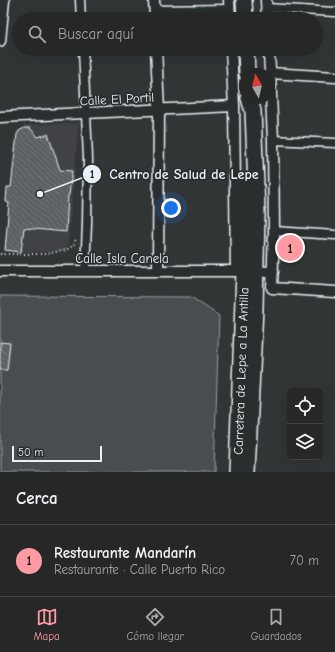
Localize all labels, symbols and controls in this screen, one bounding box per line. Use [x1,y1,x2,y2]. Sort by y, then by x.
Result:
search box [12,12,323,56]
icon: search [26,23,48,45]
text: Buscar aquí [58,25,134,43]
north arrow [239,68,275,104]
street label: Calle El Portil [79,90,155,108]
callout: Centro de Salud de Lepe [82,161,267,187]
text: Centro de Salud de Lepe [109,166,259,183]
text: 1 [90,167,95,181]
your location [161,198,181,218]
pin: 1 [277,233,303,263]
street label: Calle Isla Canela [75,251,169,266]
street label: Carretera de Lepe a La Antilla [231,287,251,455]
map controls [287,388,323,460]
button: locate [287,388,323,424]
button: layers [287,424,323,460]
scale bar [12,444,102,463]
text: 50 m [18,446,43,459]
text: Cerca [16,489,58,508]
text: Restaurante Mandarín [54,544,196,562]
text: 1 [26,553,32,568]
text: 70 m [290,553,319,568]
text: Restaurante · Calle Puerto Rico [54,562,225,577]
tab: Mapa [33,606,60,643]
tab: Cómo llegar [127,606,184,643]
tab: Guardados [251,606,302,643]

